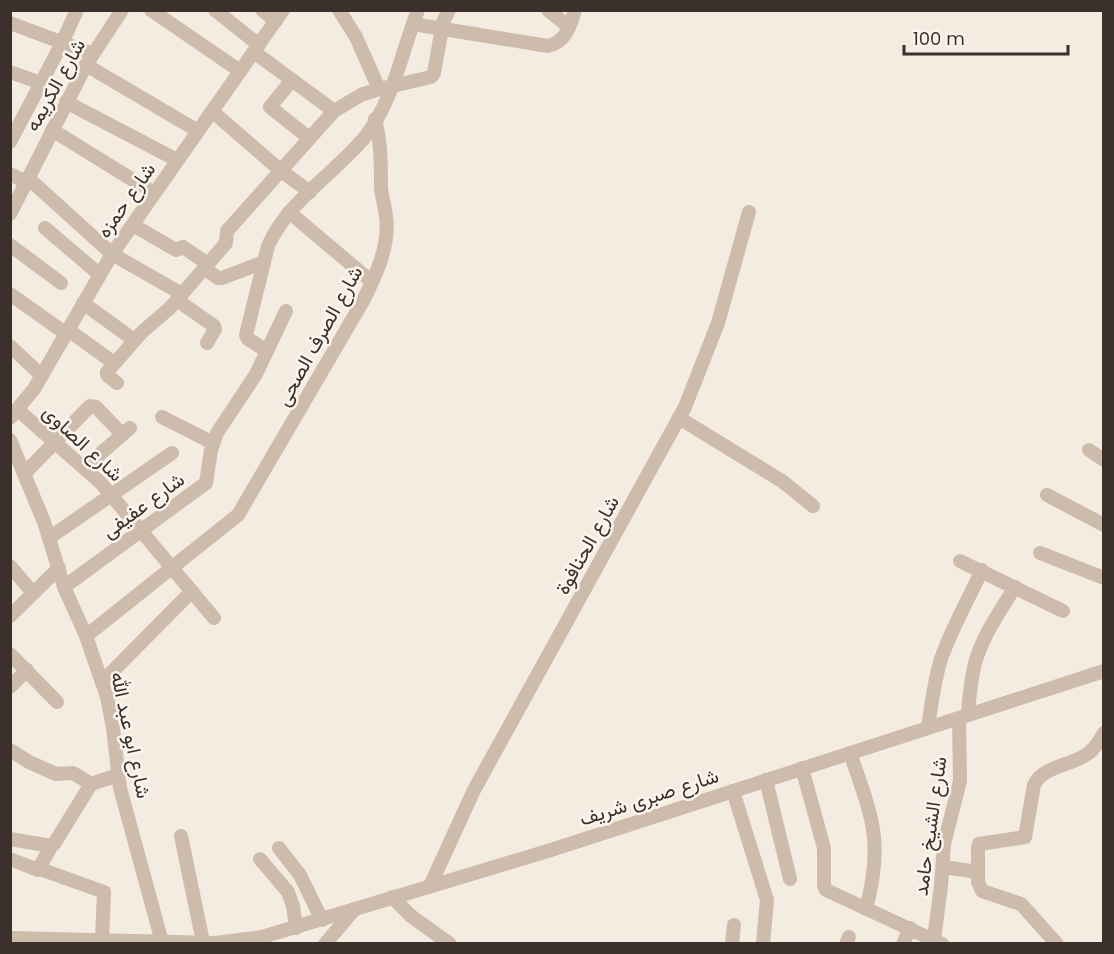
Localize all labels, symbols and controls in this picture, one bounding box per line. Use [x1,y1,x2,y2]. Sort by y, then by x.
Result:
scale bar [904,18,1068,56]
text: 100 m [913,26,965,51]
street label: شارع الكريمه [18,34,92,136]
street label: شارع حمزه [90,157,162,243]
street label: شارع الصرف الصحى [269,261,369,411]
street label: شارع الصاوى [36,398,130,488]
street label: شارع عفيفى [96,465,190,545]
street label: شارع الحنافوة [548,491,626,599]
street label: شارع ابو عبد الله [104,669,158,801]
street label: شارع الشيخ حامد [906,755,954,897]
street label: شارع صبرى شريف [576,761,722,833]

